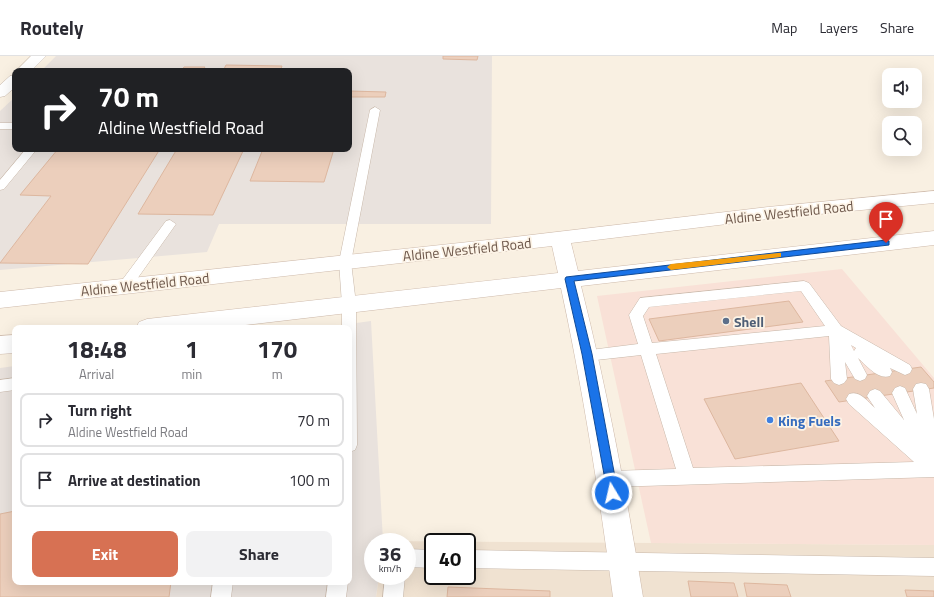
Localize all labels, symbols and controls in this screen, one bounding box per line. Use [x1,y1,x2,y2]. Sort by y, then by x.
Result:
text: Routely [20,13,83,42]
text: Map [771,17,797,38]
text: Layers [819,17,858,38]
text: Share [880,17,914,38]
map controls [882,68,922,156]
button: sound [882,68,922,108]
text: 70 m [98,75,159,118]
icon: right [32,84,84,136]
text: Aldine Westfield Road [98,114,264,141]
button: search [882,116,922,156]
street label: Aldine Westfield Road [724,195,854,229]
pin [869,202,903,243]
icon: arrive [875,208,897,230]
street label: Aldine Westfield Road [402,232,532,266]
street label: Aldine Westfield Road [80,267,210,301]
place label: Shell [734,311,764,332]
marker: Shell [721,316,731,326]
text: 18:48 [67,331,127,367]
text: 1 [185,331,199,367]
text: 170 [257,331,297,367]
text: Arrival [79,364,114,384]
text: min [181,364,202,384]
text: m [272,364,283,384]
text: Turn right [68,399,132,422]
icon: right [34,409,56,431]
text: 70 m [297,409,330,432]
place label: King Fuels [778,410,841,431]
marker: King Fuels [765,415,775,425]
text: Aldine Westfield Road [68,422,188,442]
icon: arrive [34,469,56,491]
text: Arrive at destination [68,469,201,492]
text: 100 m [289,469,330,492]
position arrow [591,472,633,514]
button: Exit [32,531,178,577]
button: Share [186,531,332,577]
speed limit sign: 40 [424,533,476,585]
text: 36 [379,538,401,569]
text: km/h [379,561,401,576]

